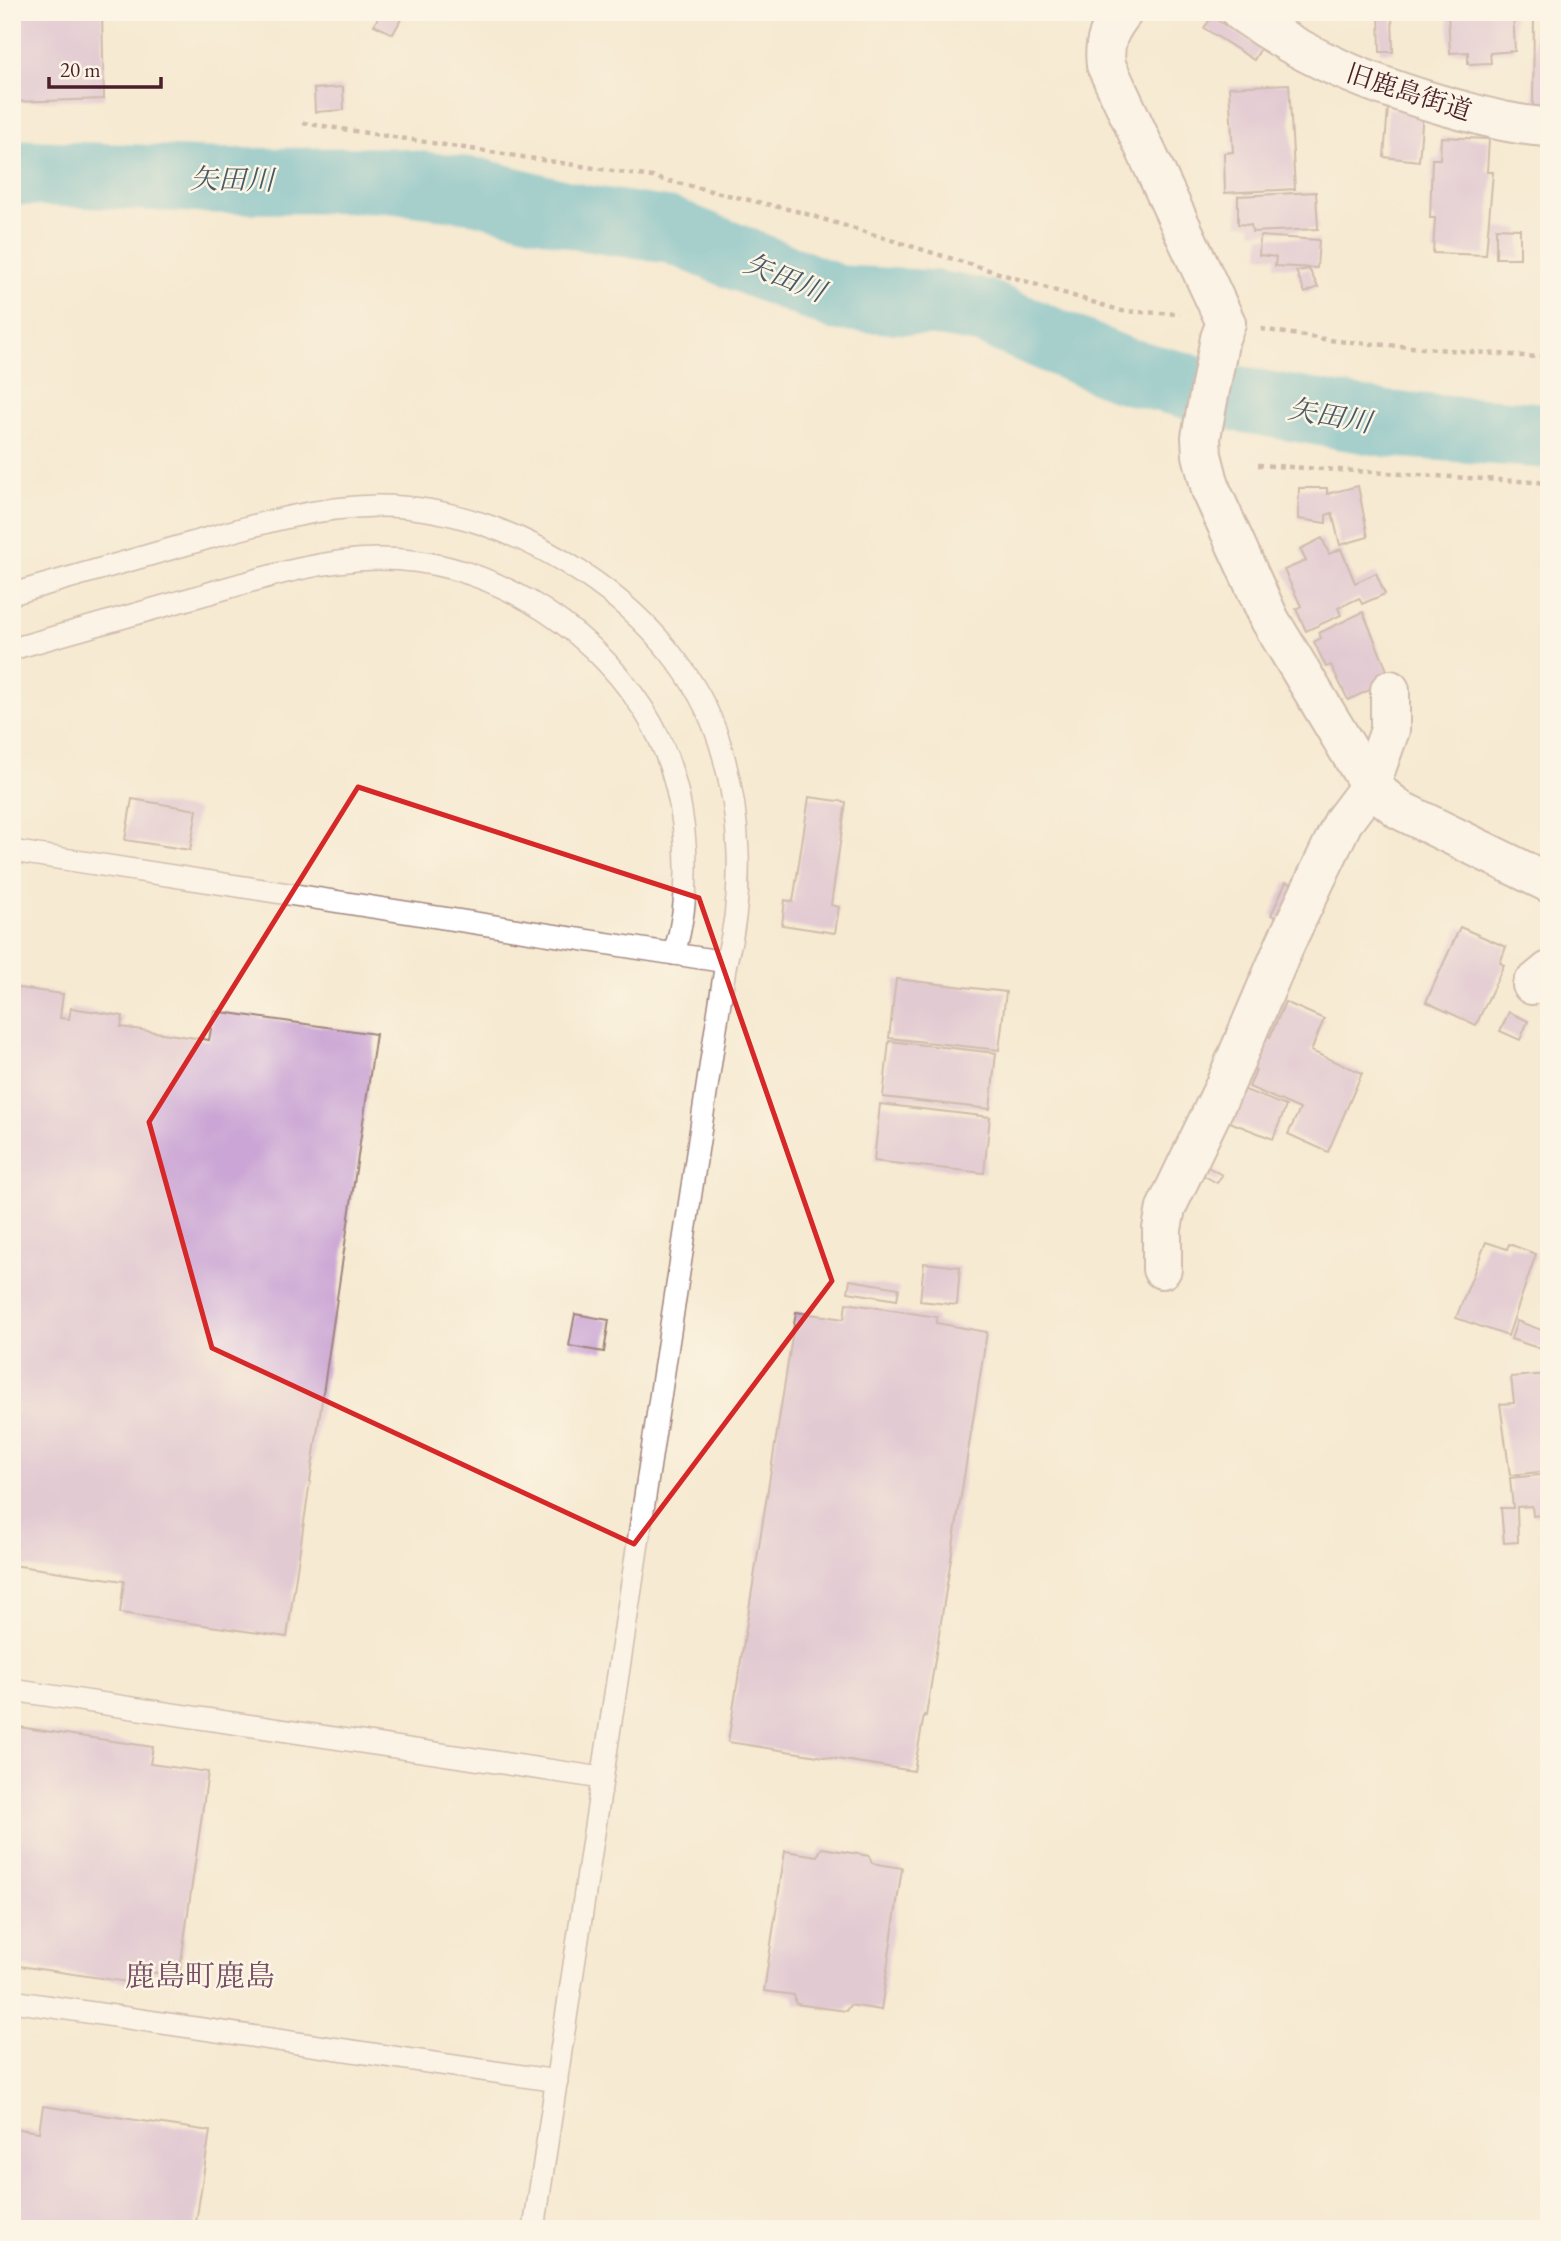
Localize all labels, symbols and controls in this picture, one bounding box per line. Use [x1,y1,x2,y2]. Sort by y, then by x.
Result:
scale bar [49,46,161,90]
text: 20 m [60,56,101,83]
street label: 旧鹿島街道 [1342,56,1476,128]
water label: 矢田川 [190,160,277,198]
water label: 矢田川 [739,245,833,311]
water label: 矢田川 [1286,390,1377,441]
district label: 鹿島町鹿島 [125,1956,275,1995]

